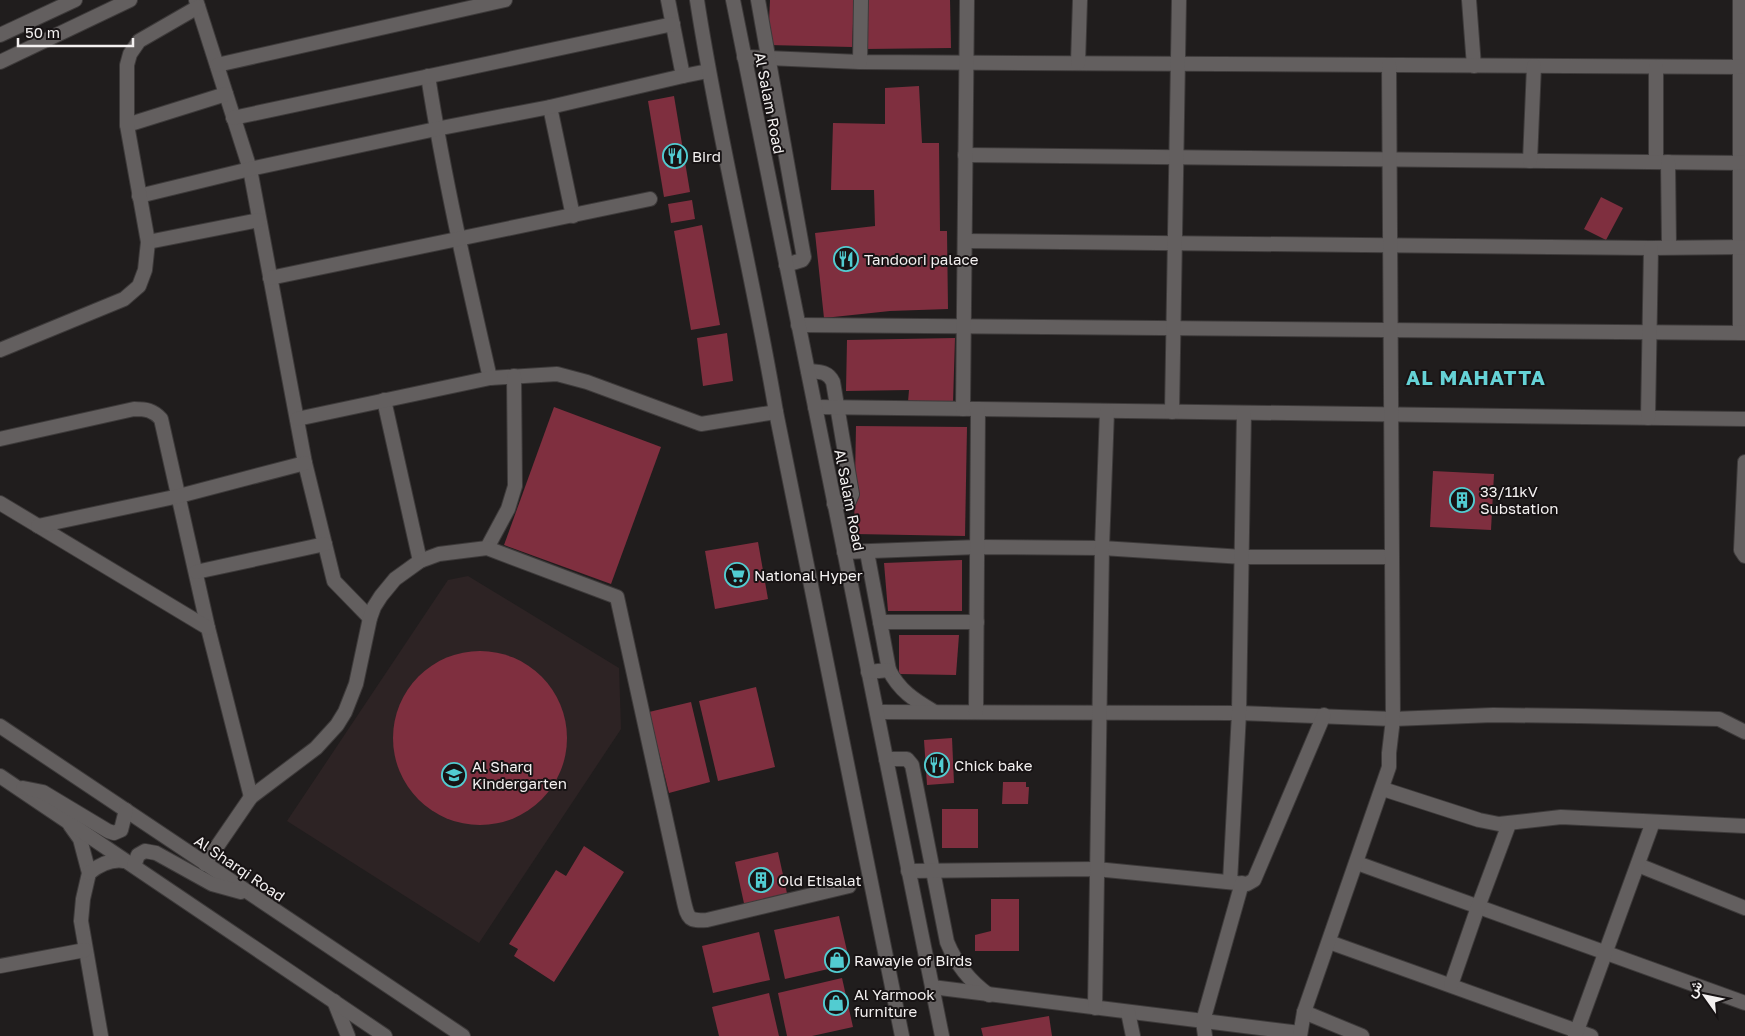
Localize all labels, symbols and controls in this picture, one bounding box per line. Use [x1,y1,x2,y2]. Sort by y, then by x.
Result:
scale bar [18,15,132,47]
text: 50 m [25,23,60,41]
street label: Al Salam Road [751,51,789,155]
restaurant icon: Bird [662,143,688,169]
place label: Bird [692,147,721,165]
restaurant icon: Tandoori palace [833,246,859,272]
place label: Tandoori palace [864,250,979,268]
district label: AL MAHATTA [1406,365,1546,389]
street label: Al Salam Road [831,448,869,552]
place label: 33/11kV Substation [1480,482,1558,517]
building icon: 33/11kV Substation [1449,487,1475,513]
supermarket icon: National Hyper [724,562,750,588]
place label: National Hyper [754,566,863,584]
restaurant icon: Chick bake [924,752,950,778]
place label: Chick bake [954,756,1033,774]
place label: Al Sharq Kindergarten [472,757,567,792]
school or university icon: Al Sharq Kindergarten [441,762,467,788]
street label: Al Sharqi Road [191,831,289,905]
building icon: Old Etisalat [748,867,774,893]
place label: Old Etisalat [778,871,861,889]
shop icon: Rawayie of Birds [824,947,850,973]
place label: Rawayie of Birds [854,951,972,969]
north arrow [1680,971,1730,1021]
text: ش [1682,977,1706,1001]
place label: Al Yarmook furniture [854,985,935,1020]
shop icon: Al Yarmook furniture [823,990,849,1016]

